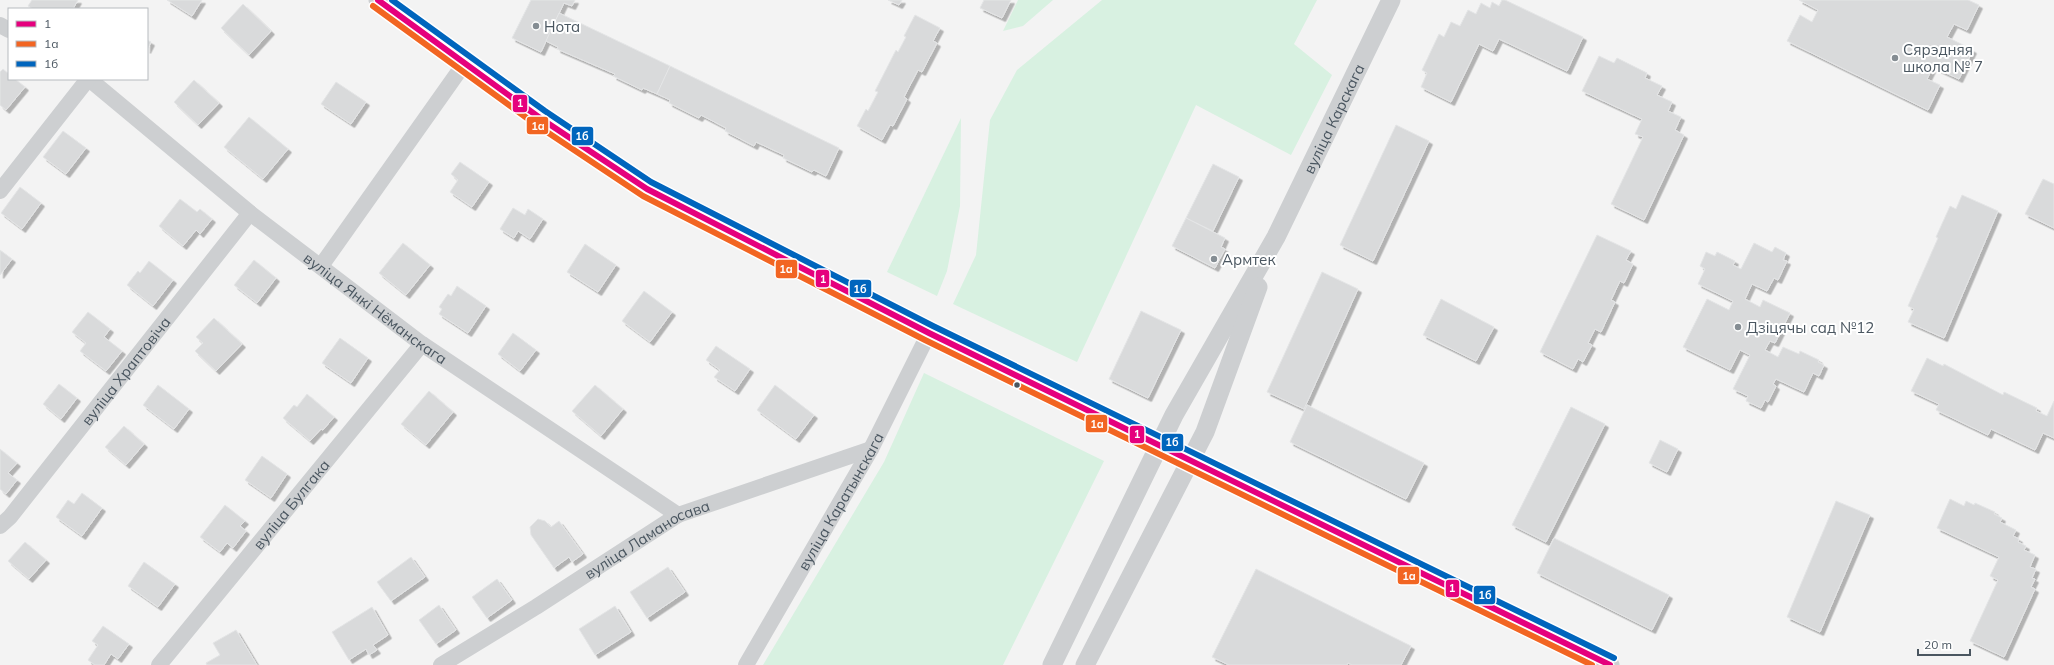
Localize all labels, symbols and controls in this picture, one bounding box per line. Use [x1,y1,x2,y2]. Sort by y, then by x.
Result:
legend [8,8,148,80]
text: 1 [44,16,51,31]
place label: Нота [544,17,580,36]
marker: Нота [531,21,541,31]
text: 1а [44,36,59,51]
place label: Сярэдняя школа № 7 [1903,40,1983,76]
marker: Сярэдняя школа № 7 [1890,53,1900,63]
text: 1б [44,56,58,71]
street label: вуліца Карскага [1299,61,1368,177]
line badge: 1 [512,94,528,113]
text: 1 [517,96,524,110]
line badge: 1а [526,116,549,135]
text: 1а [531,119,545,133]
line badge: 1б [571,126,594,146]
text: 1б [575,129,589,143]
street label: вуліца Янкі Нёманскага [300,248,451,368]
place label: Армтек [1222,250,1276,269]
marker: Армтек [1209,254,1219,264]
line badge: 1а [775,259,798,279]
text: 1а [779,262,793,276]
line badge: 1 [815,269,830,288]
text: 1 [820,272,827,286]
line badge: 1б [849,279,872,298]
text: 1б [853,282,867,296]
street label: вуліца Храптовіча [77,312,174,429]
place label: Дзіцячы сад №12 [1746,318,1874,337]
marker: Дзіцячы сад №12 [1733,322,1743,332]
unlabelled marker [1012,380,1022,390]
line badge: 1а [1085,414,1108,433]
text: 1а [1090,417,1104,431]
line badge: 1 [1129,425,1145,444]
text: 1 [1134,427,1141,441]
street label: вуліца Каратынскага [793,429,887,574]
line badge: 1б [1161,433,1184,452]
text: 1б [1165,435,1179,449]
street label: вуліца Булгака [248,455,333,553]
street label: вуліца Ламаносава [581,495,712,583]
line badge: 1а [1397,566,1420,585]
text: 1а [1402,569,1416,583]
line badge: 1 [1445,579,1460,598]
text: 1 [1449,581,1456,595]
line badge: 1б [1473,585,1496,605]
text: 1б [1478,588,1492,602]
scale bar [1918,631,1970,657]
text: 20 m [1924,637,1952,652]

